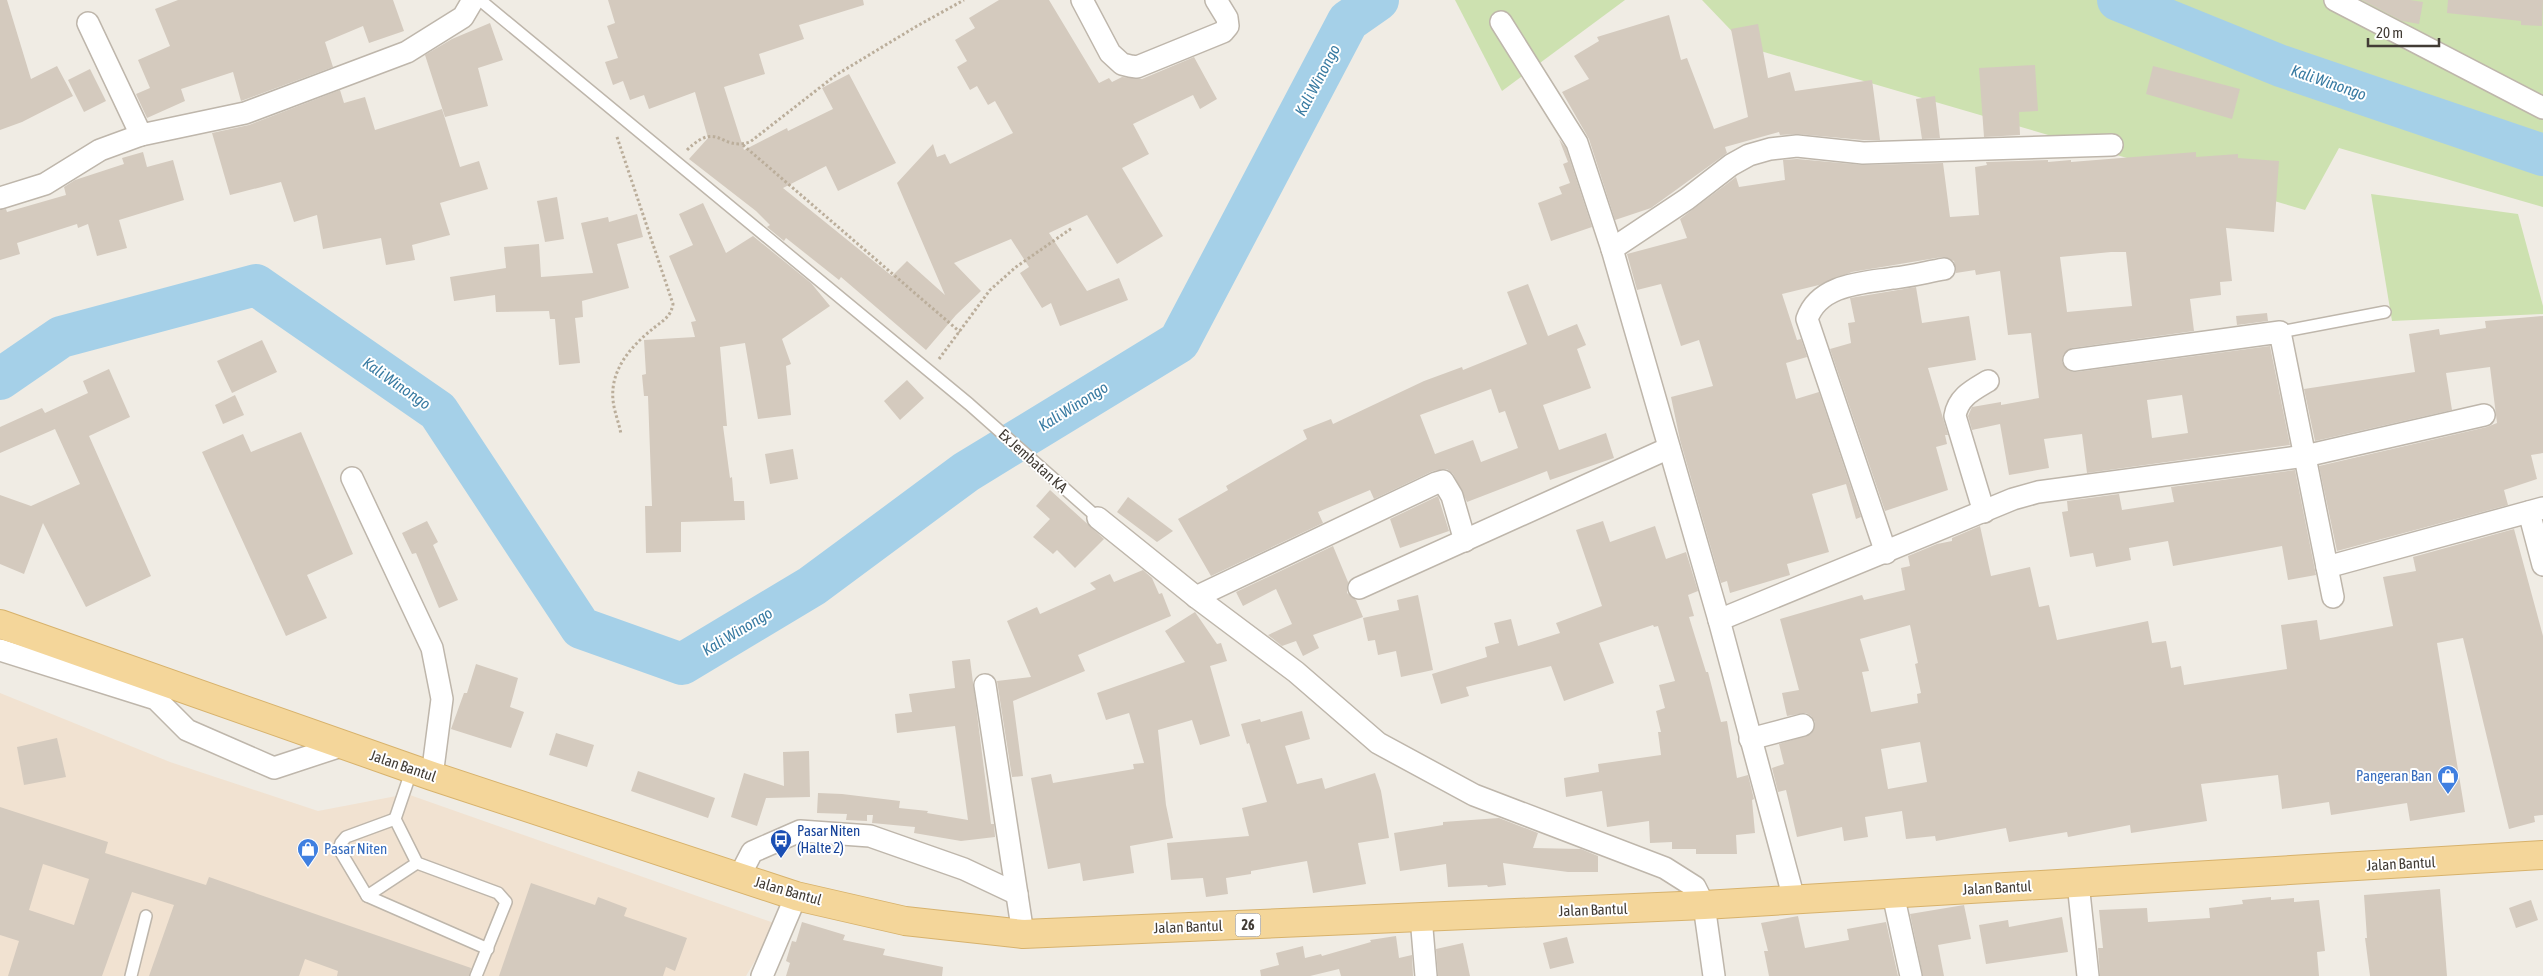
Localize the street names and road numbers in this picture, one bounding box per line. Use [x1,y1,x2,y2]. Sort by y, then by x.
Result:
street label: Ex Jembatan KA [996,425,1072,496]
street label: Jalan Bantul [368,746,439,785]
street label: Jalan Bantul [2366,853,2436,874]
street label: Jalan Bantul [753,873,824,908]
street label: Jalan Bantul [1962,877,2032,898]
street label: Jalan Bantul [1558,900,1628,919]
road number: 26 [1236,914,1260,936]
street label: Jalan Bantul [1153,917,1223,936]

